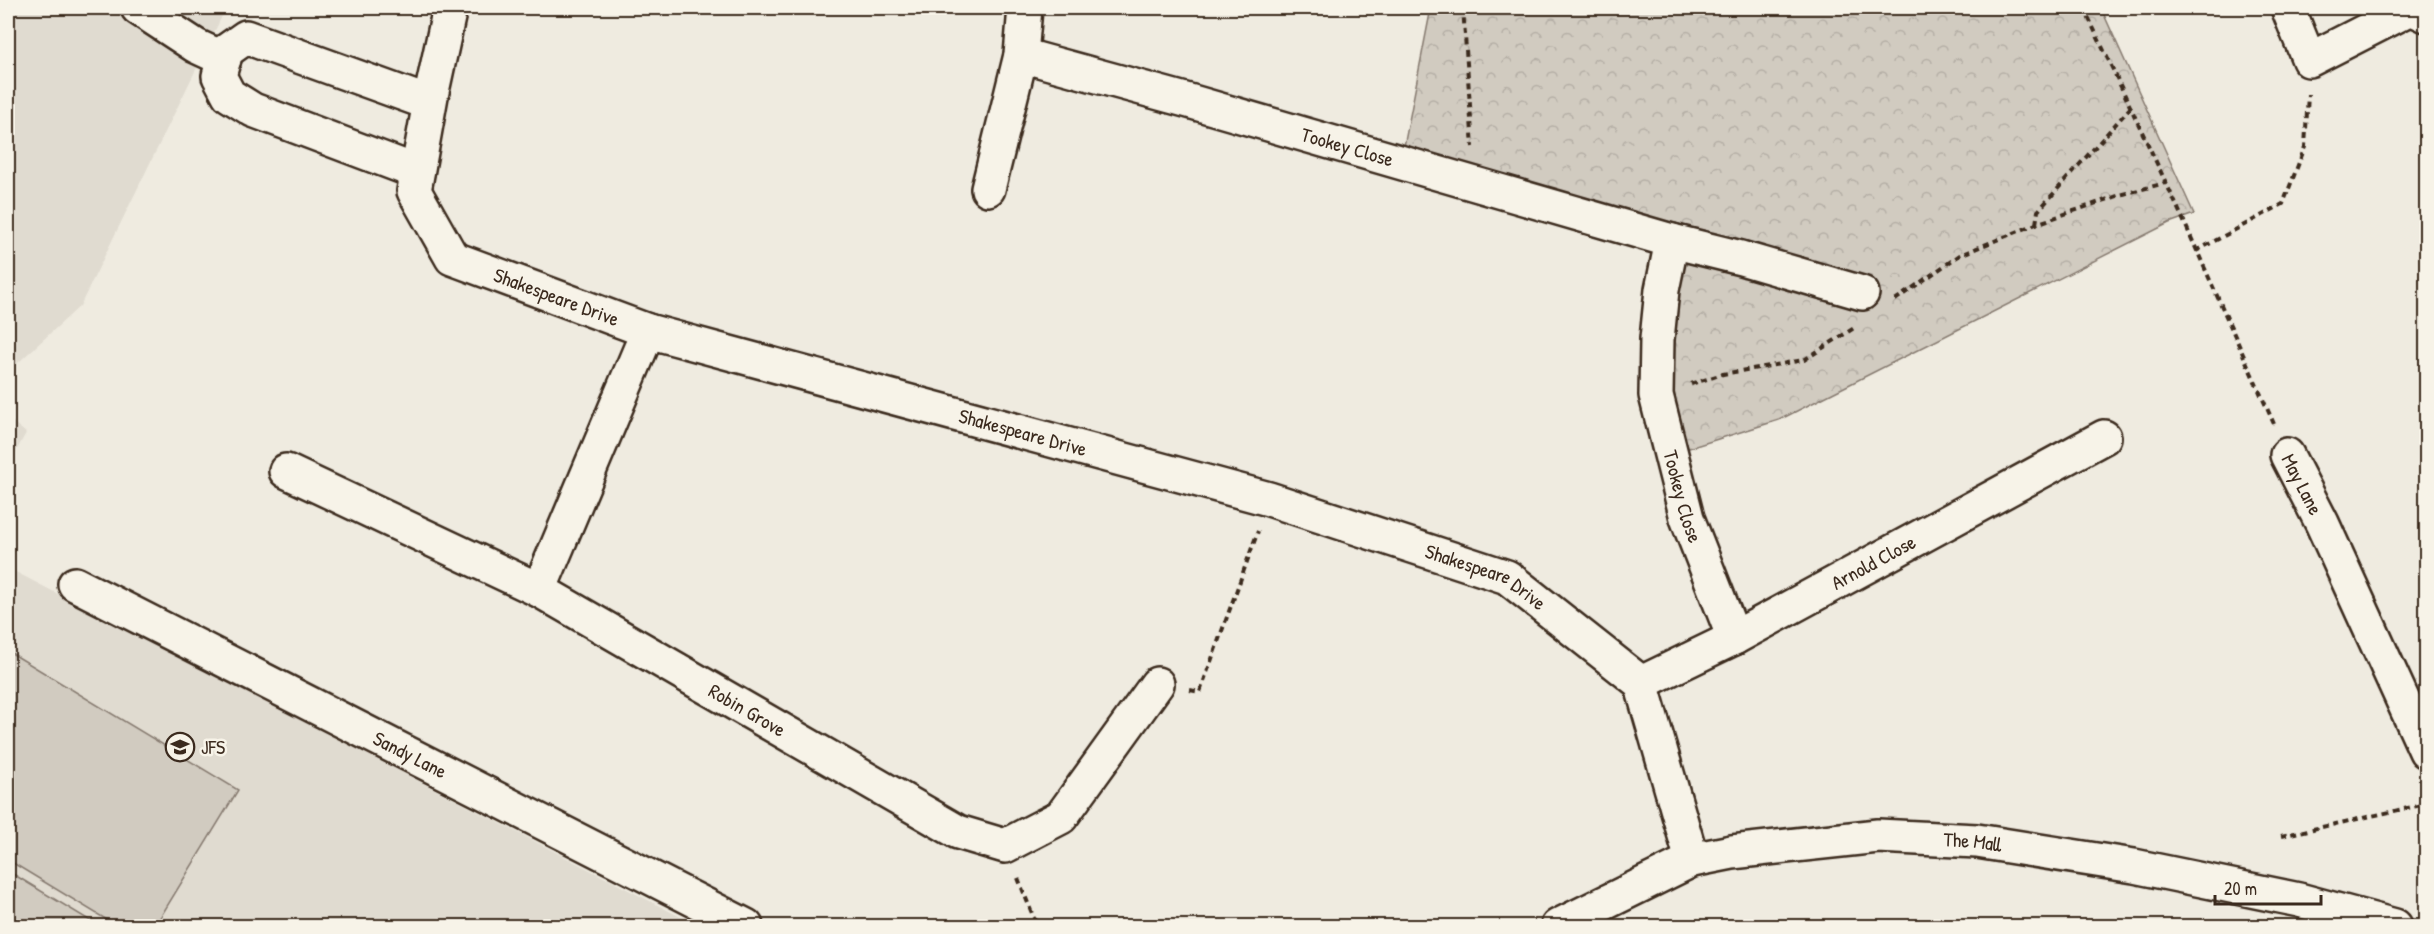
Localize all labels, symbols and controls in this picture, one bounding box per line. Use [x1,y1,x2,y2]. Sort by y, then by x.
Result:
street label: Tookey Close [1298,120,1397,173]
street label: Shakespeare Drive [490,261,623,332]
street label: Shakespeare Drive [956,402,1090,462]
street label: Tookey Close [1657,447,1709,546]
street label: May Lane [2276,449,2329,519]
street label: Arnold Close [1826,528,1920,596]
street label: Shakespeare Drive [1422,537,1552,616]
street label: Robin Grove [704,677,791,743]
street label: Sandy Lane [369,724,452,784]
school or university icon: JFS [164,731,196,763]
place label: JFS [201,733,225,760]
street label: The Mall [1943,825,2004,858]
scale bar [2215,868,2322,906]
text: 20 m [2224,876,2257,901]

